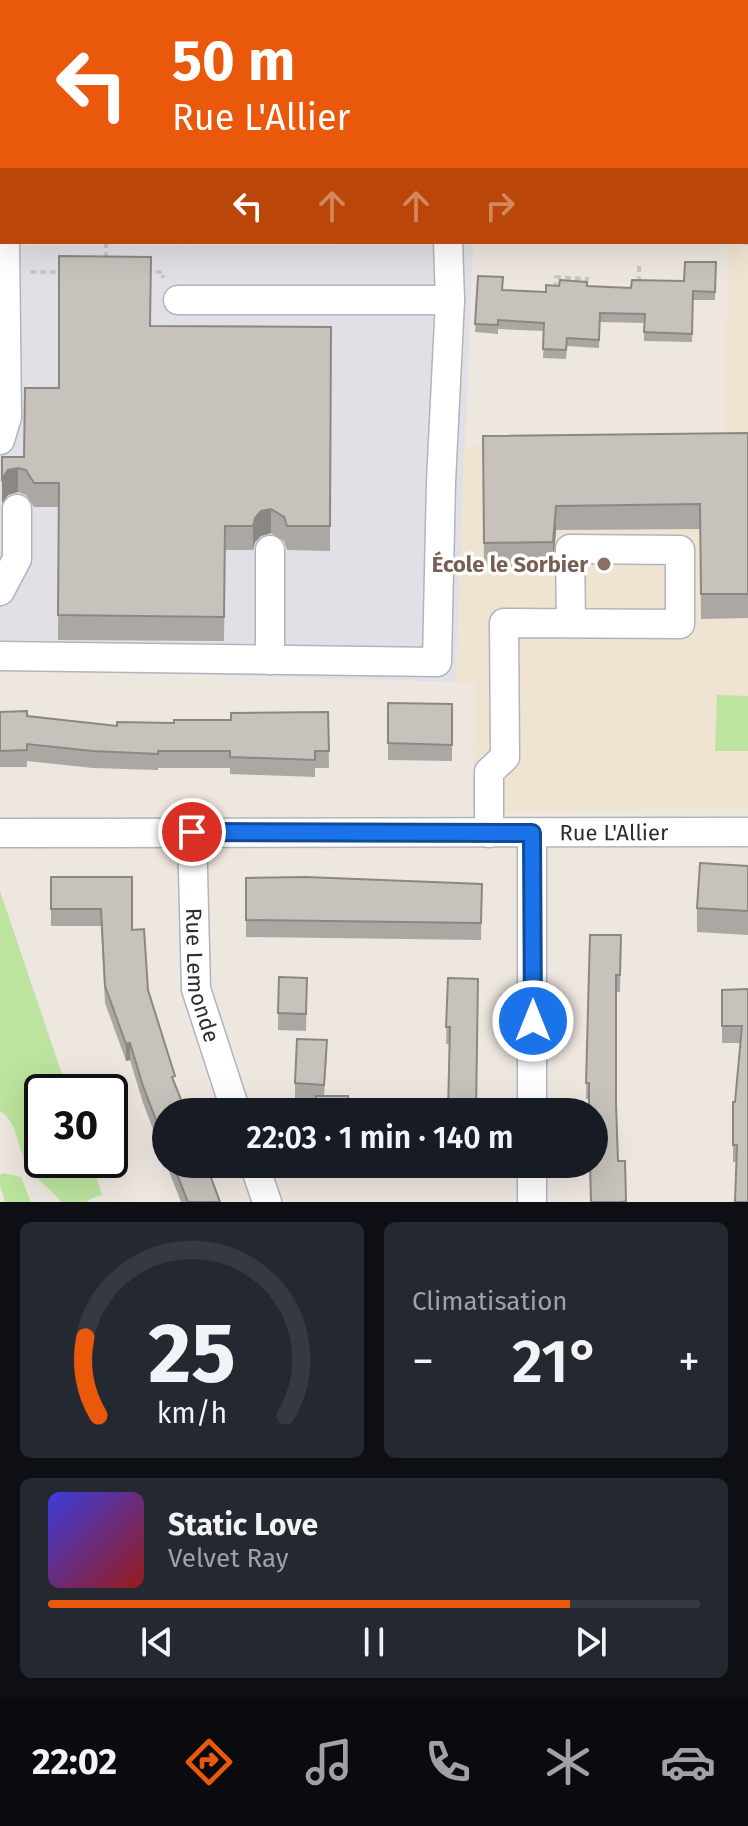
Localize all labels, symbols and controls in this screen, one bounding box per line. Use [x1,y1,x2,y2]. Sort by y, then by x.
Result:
text: 50 m [172,28,295,95]
icon: left [40,32,144,136]
text: Rue L'Allier [172,96,350,140]
icon: left [226,184,270,228]
icon: ahead [310,184,354,228]
icon: ahead [394,184,438,228]
icon: right [478,184,522,228]
place label: École le Sorbier [432,551,588,578]
marker: École le Sorbier [595,555,613,573]
pin [158,798,226,866]
icon: arrive [170,810,214,854]
street label: Rue L'Allier [559,819,669,846]
street label: Rue Lemonde [180,908,226,1046]
position arrow [491,979,575,1063]
speed limit sign: 30 [24,1074,128,1178]
text: 22:03 · 1 min · 140 m [247,1120,513,1156]
text: Climatisation [412,1286,568,1317]
text: 25 [148,1304,236,1404]
text: 21° [512,1326,600,1398]
text: − [412,1335,434,1388]
text: + [678,1335,700,1388]
text: km/h [157,1396,227,1431]
text: Static Love [168,1507,318,1543]
text: Velvet Ray [168,1543,288,1574]
icon: previous [135,1620,179,1664]
icon: pause [352,1620,396,1664]
icon: next [569,1620,613,1664]
icon: directions [181,1734,237,1790]
icon: music [301,1734,357,1790]
icon: phone [420,1734,476,1790]
icon: climate [540,1734,596,1790]
icon: car [660,1734,716,1790]
text: 22:02 [32,1740,117,1784]

